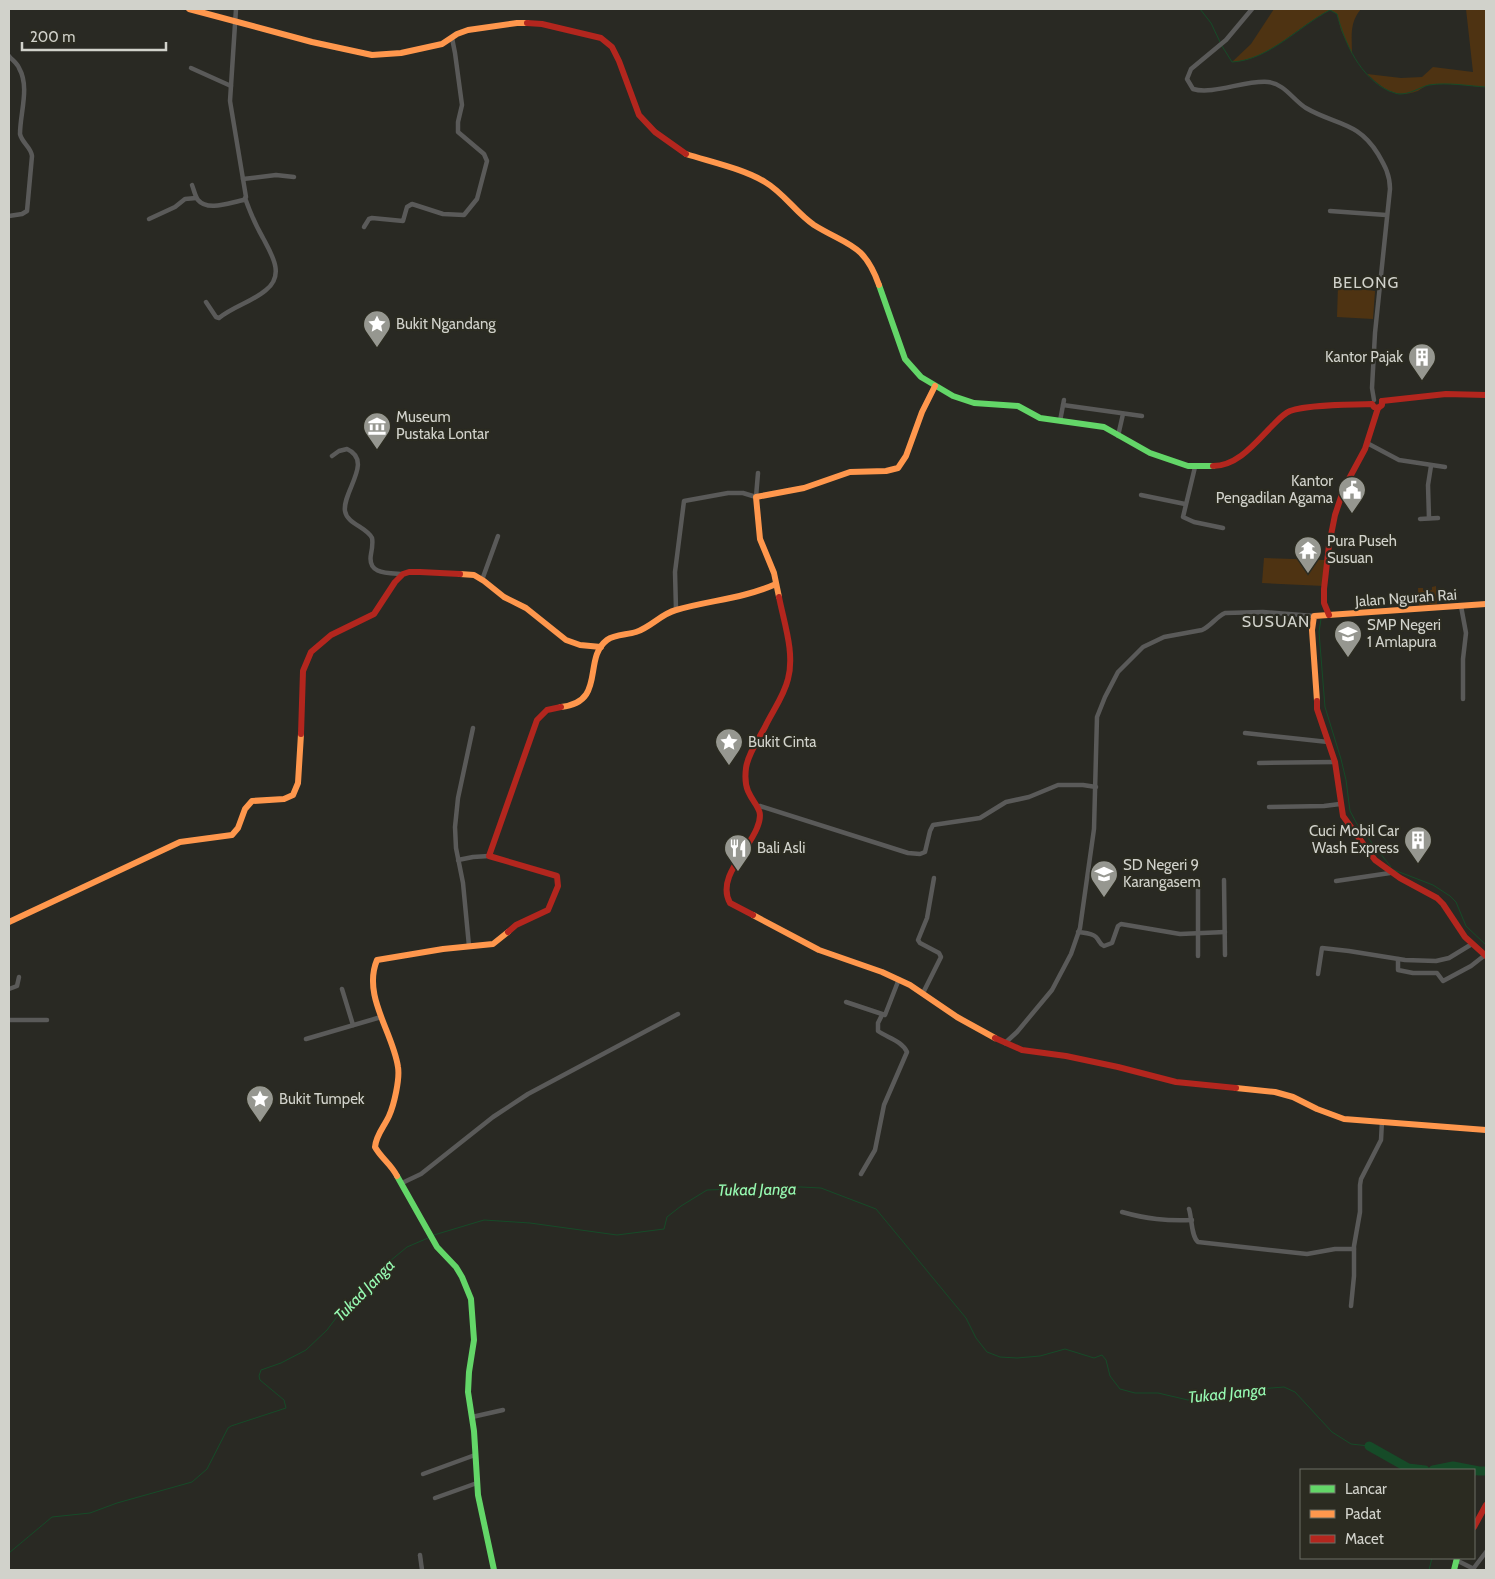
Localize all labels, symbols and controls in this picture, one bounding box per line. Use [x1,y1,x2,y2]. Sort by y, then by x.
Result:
scale bar [22,20,166,52]
text: 200 m [30,28,75,46]
district label: BELONG [1333,273,1399,292]
place icon: Bukit Ngandang [362,309,392,348]
place label: Bukit Ngandang [396,315,496,333]
building icon: Kantor Pajak [1407,342,1437,381]
place label: Kantor Pajak [1325,348,1403,366]
place label: Museum Pustaka Lontar [396,408,489,443]
museum icon: Museum Pustaka Lontar [362,411,392,450]
place label: Kantor Pengadilan Agama [1216,472,1334,507]
public building icon: Kantor Pengadilan Agama [1337,475,1367,514]
place label: Pura Puseh Susuan [1327,532,1397,567]
temple icon: Pura Puseh Susuan [1293,535,1323,574]
street label: Jalan Ngurah Rai [1354,585,1457,611]
district label: SUSUAN [1242,612,1310,631]
place label: SMP Negeri 1 Amlapura [1367,616,1441,651]
school or university icon: SMP Negeri 1 Amlapura [1333,619,1363,658]
place icon: Bukit Cinta [714,727,744,766]
place label: Bukit Cinta [748,733,817,751]
place label: Cuci Mobil Car Wash Express [1309,822,1399,857]
building icon: Cuci Mobil Car Wash Express [1403,825,1433,864]
restaurant icon: Bali Asli [723,833,753,872]
place label: Bali Asli [757,839,805,857]
place label: SD Negeri 9 Karangasem [1123,856,1201,891]
school or university icon: SD Negeri 9 Karangasem [1089,859,1119,898]
place icon: Bukit Tumpek [245,1084,275,1123]
place label: Bukit Tumpek [279,1090,365,1108]
water label: Tukad Janga [717,1179,797,1200]
water label: Tukad Janga [330,1255,399,1325]
water label: Tukad Janga [1187,1380,1267,1407]
legend [1300,1469,1475,1559]
text: Lancar [1345,1480,1387,1498]
text: Padat [1345,1505,1381,1523]
text: Macet [1345,1530,1384,1548]

